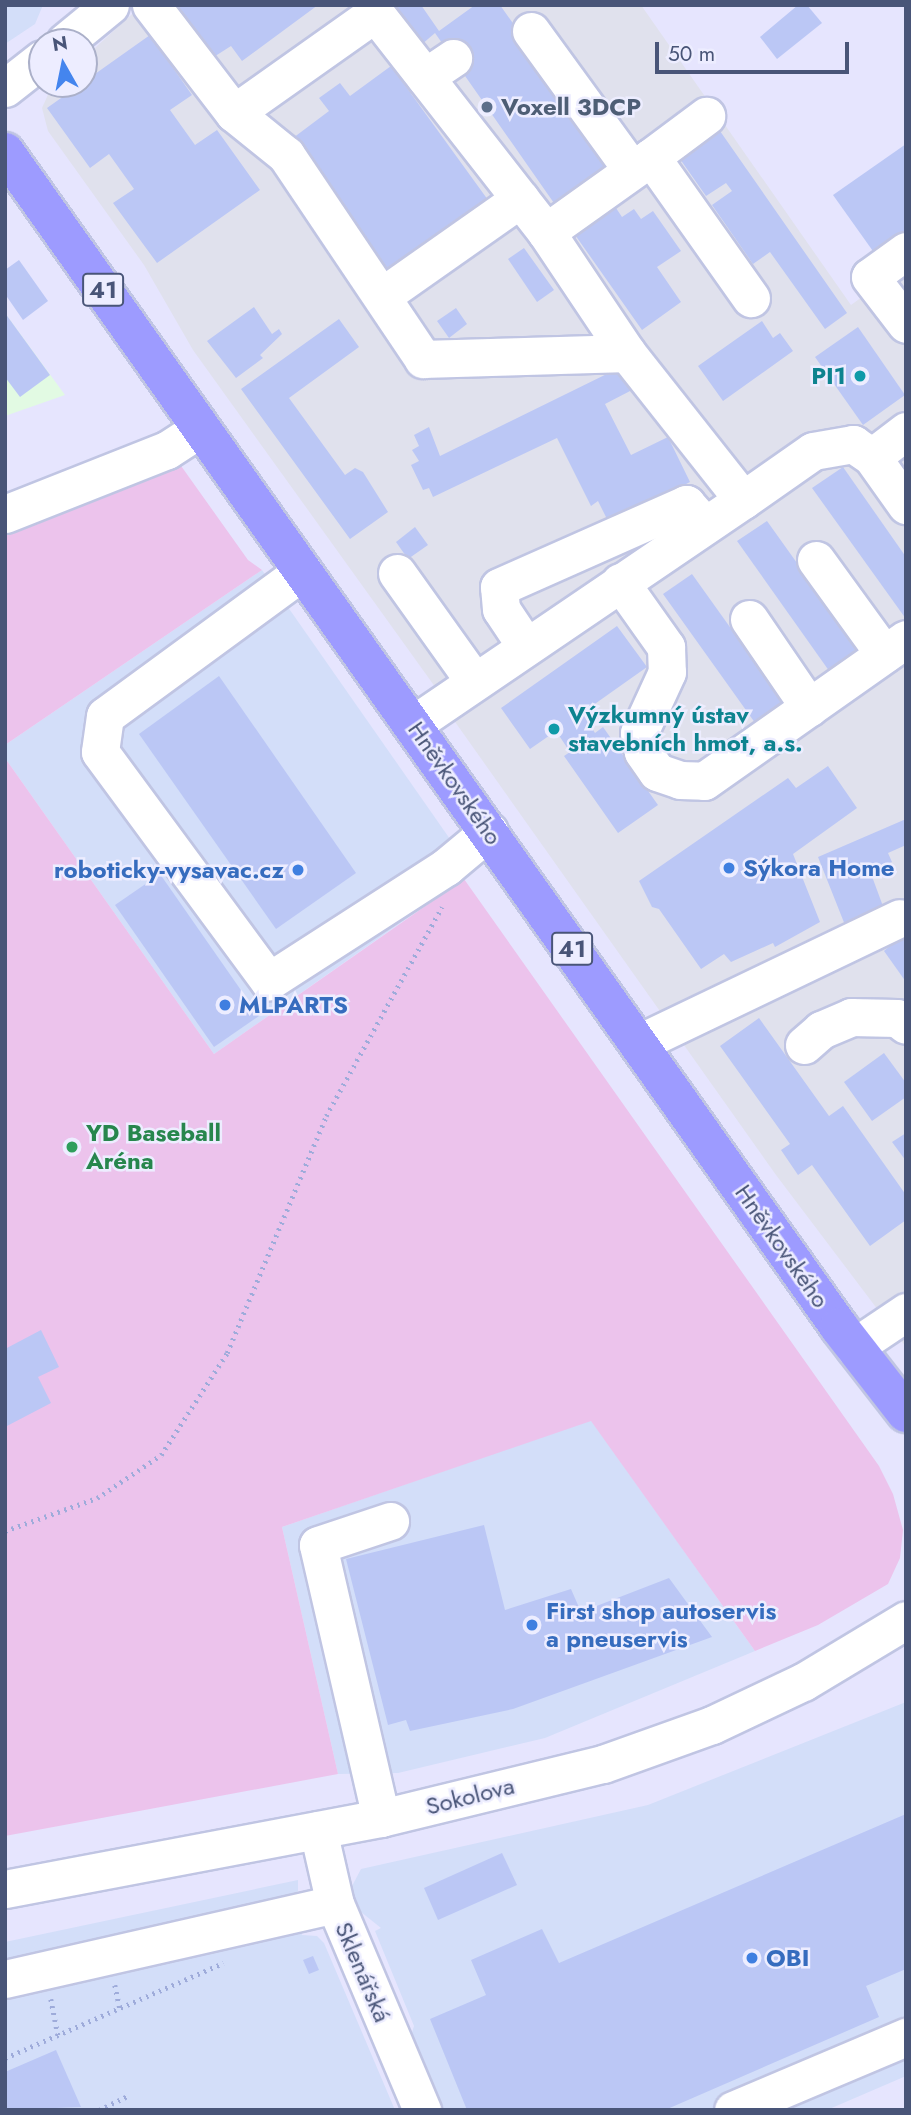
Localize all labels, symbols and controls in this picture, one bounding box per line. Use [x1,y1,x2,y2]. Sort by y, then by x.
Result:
north arrow [28,28,98,98]
scale bar [659,28,853,72]
text: N [50,29,70,58]
text: 50 m [668,39,715,69]
place label: Voxell 3DCP [501,93,641,121]
marker: Voxell 3DCP [479,99,495,115]
road number: 41 [82,270,124,310]
place label: PI1 [811,362,846,390]
marker: PI1 [852,368,868,384]
place label: Výzkumný ústav stavebních hmot, a.s. [568,701,803,757]
street label: Hněvkovského [402,716,508,850]
marker: Výzkumný ústav stavebních hmot, a.s. [546,721,562,737]
place label: Sýkora Home [743,854,895,882]
place label: roboticky-vysavac.cz [54,856,284,884]
marker: Sýkora Home [721,860,737,876]
marker: roboticky-vysavac.cz [290,862,306,878]
road number: 41 [551,930,593,968]
place label: MLPARTS [239,991,348,1019]
marker: MLPARTS [217,997,233,1013]
place label: YD Baseball Aréna [86,1119,221,1175]
marker: YD Baseball Aréna [64,1139,80,1155]
street label: Hněvkovského [729,1179,835,1313]
place label: First shop autoservis a pneuservis [546,1597,776,1653]
marker: First shop autoservis a pneuservis [524,1617,540,1633]
street label: Sokolova [423,1771,517,1821]
street label: Sklenářská [329,1918,397,2026]
place label: OBI [766,1944,809,1972]
marker: OBI [744,1950,760,1966]

